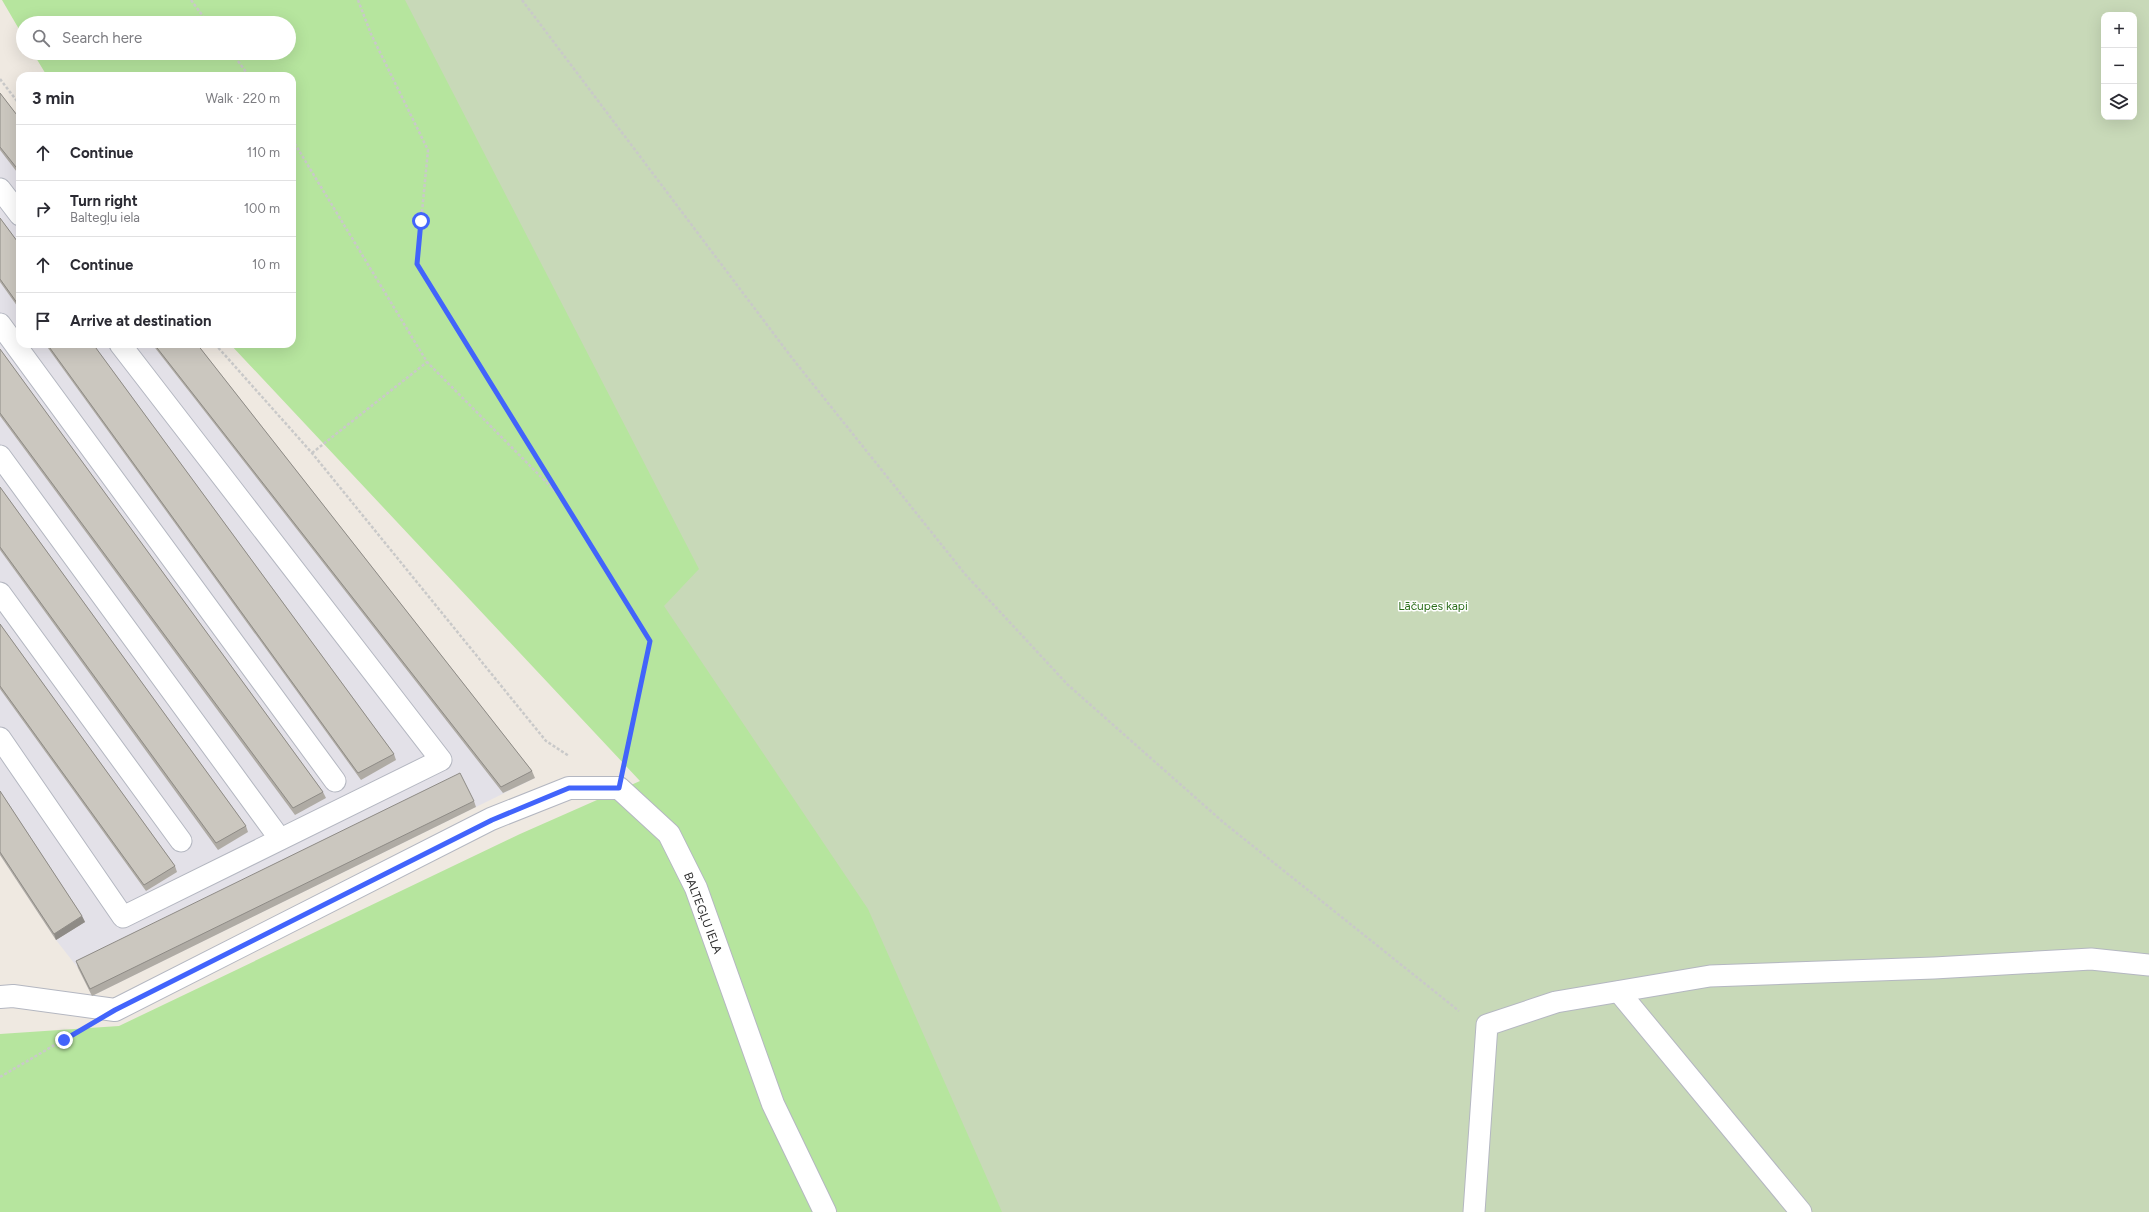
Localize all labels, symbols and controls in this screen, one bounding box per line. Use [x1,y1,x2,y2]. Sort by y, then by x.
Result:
map controls [2101,12,2137,120]
button: + [2101,12,2137,48]
search box [16,16,296,60]
icon: search [30,27,52,49]
text: Search here [62,29,142,47]
button: − [2101,48,2137,84]
button: layers [2101,84,2137,120]
text: 3 min [32,88,74,108]
text: Walk · 220 m [205,91,280,106]
icon: ahead [32,142,54,164]
text: Continue [70,144,133,162]
text: 110 m [247,145,280,160]
text: Turn right [70,192,138,210]
icon: right [32,198,54,220]
text: 100 m [244,201,280,216]
text: Baltegļu iela [70,210,140,225]
route start [412,212,430,230]
icon: ahead [32,254,54,276]
text: Continue [70,256,133,274]
text: 10 m [252,257,280,272]
icon: arrive [32,310,54,332]
text: Arrive at destination [70,312,211,330]
park label: Lāčupes kapi [1398,599,1468,613]
street label: BALTEGĻU IELA [681,870,725,956]
route end [55,1031,73,1049]

